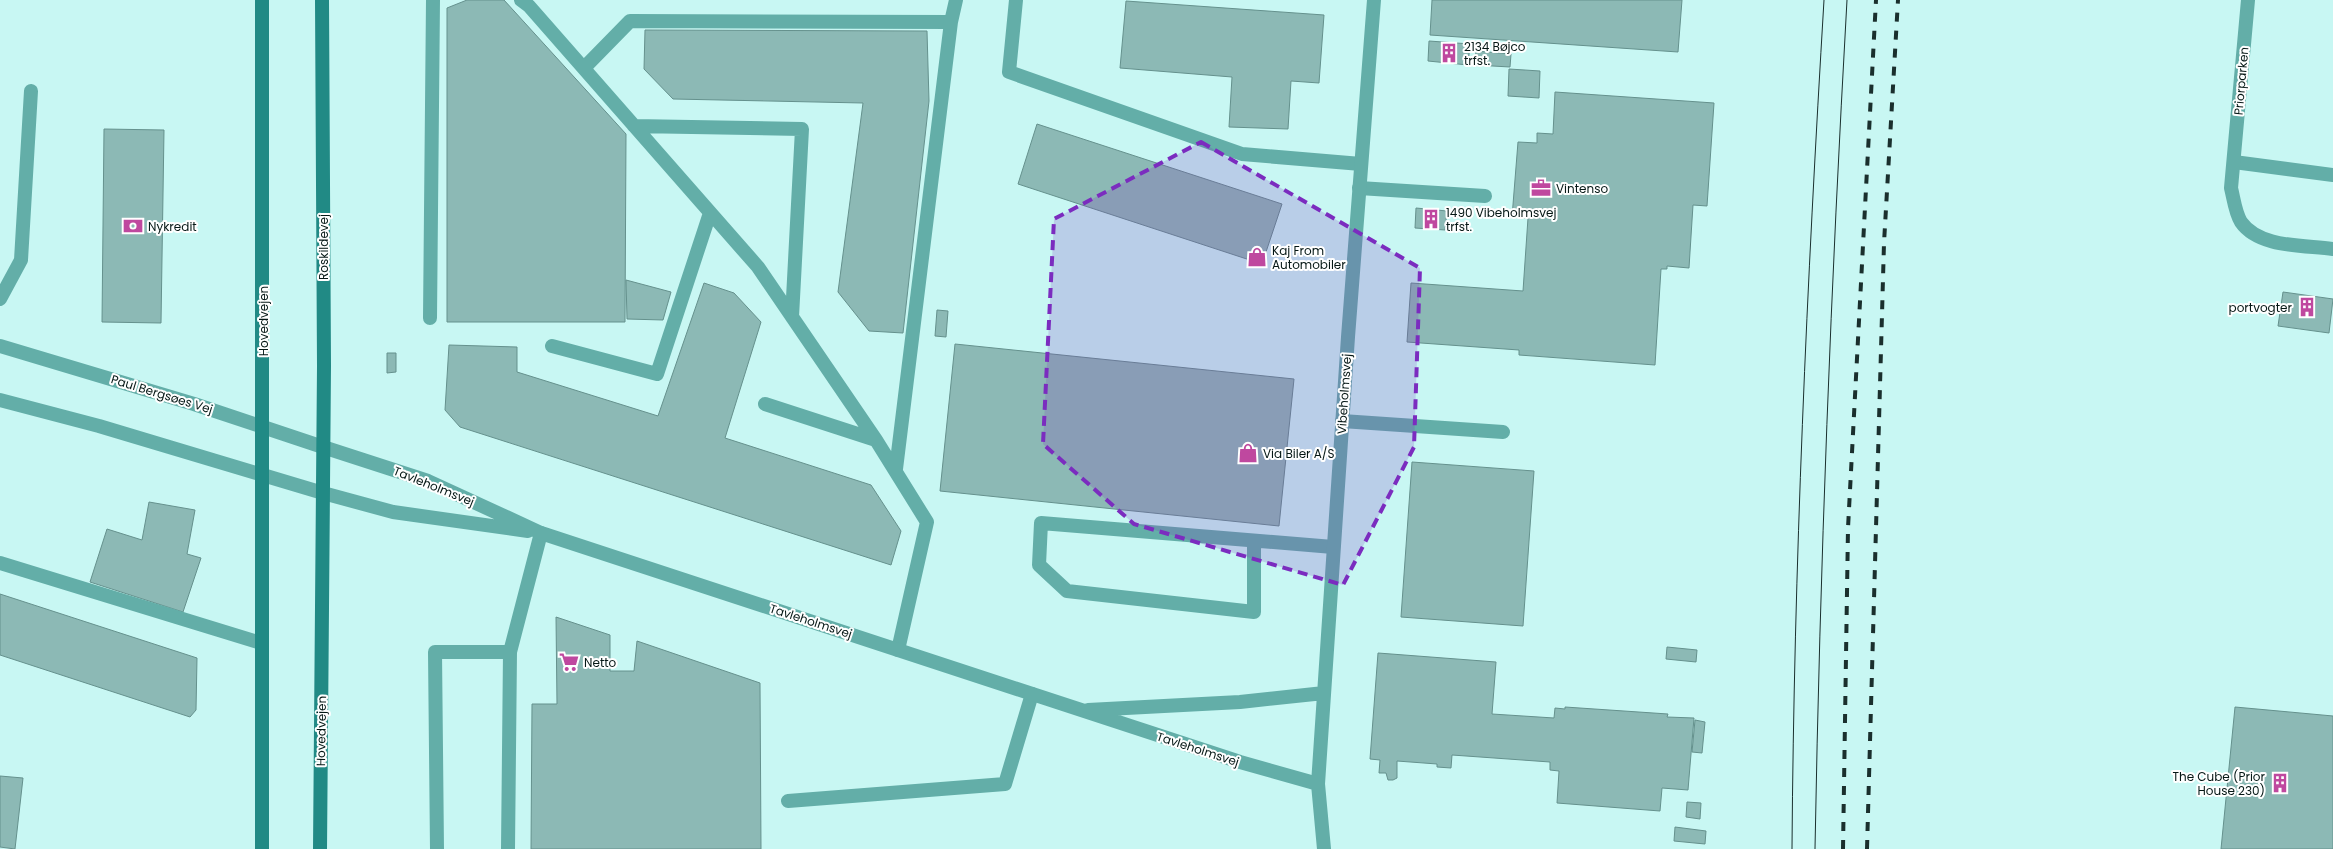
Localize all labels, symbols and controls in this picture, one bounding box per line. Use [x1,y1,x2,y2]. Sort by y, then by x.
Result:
place label: 2134 Bøjco trfst. [1464,38,1526,69]
building icon: 2134 Bøjco trfst. [1438,42,1460,64]
street label: Priorparken [2230,46,2252,116]
office icon: Vintenso [1530,177,1552,199]
place label: Vintenso [1556,180,1608,197]
place label: 1490 Vibeholmsvej trfst. [1446,204,1556,235]
building icon: 1490 Vibeholmsvej trfst. [1420,208,1442,230]
street label: Roskildevej [315,214,332,280]
bank icon: Nykredit [122,215,144,237]
place label: Nykredit [148,218,197,235]
place label: Kaj From Automobiler [1272,242,1346,273]
shop icon: Kaj From Automobiler [1246,246,1268,268]
street label: Hovedvejen [255,286,272,356]
building icon: portvogter [2296,296,2318,318]
place label: portvogter [2229,299,2293,316]
street label: Vibeholmsvej [1333,353,1355,435]
street label: Paul Bergsøes Vej [109,370,215,418]
shop icon: Via Biler A/S [1237,442,1259,464]
place label: Via Biler A/S [1263,445,1335,462]
street label: Tavleholmsvej [391,462,477,510]
street label: Tavleholmsvej [768,600,854,642]
supermarket icon: Netto [558,651,580,673]
place label: Netto [584,654,617,671]
street label: Hovedvejen [312,696,330,766]
street label: Tavleholmsvej [1155,728,1241,770]
place label: The Cube (Prior House 230) [2173,768,2266,799]
building icon: The Cube (Prior House 230) [2269,772,2291,794]

